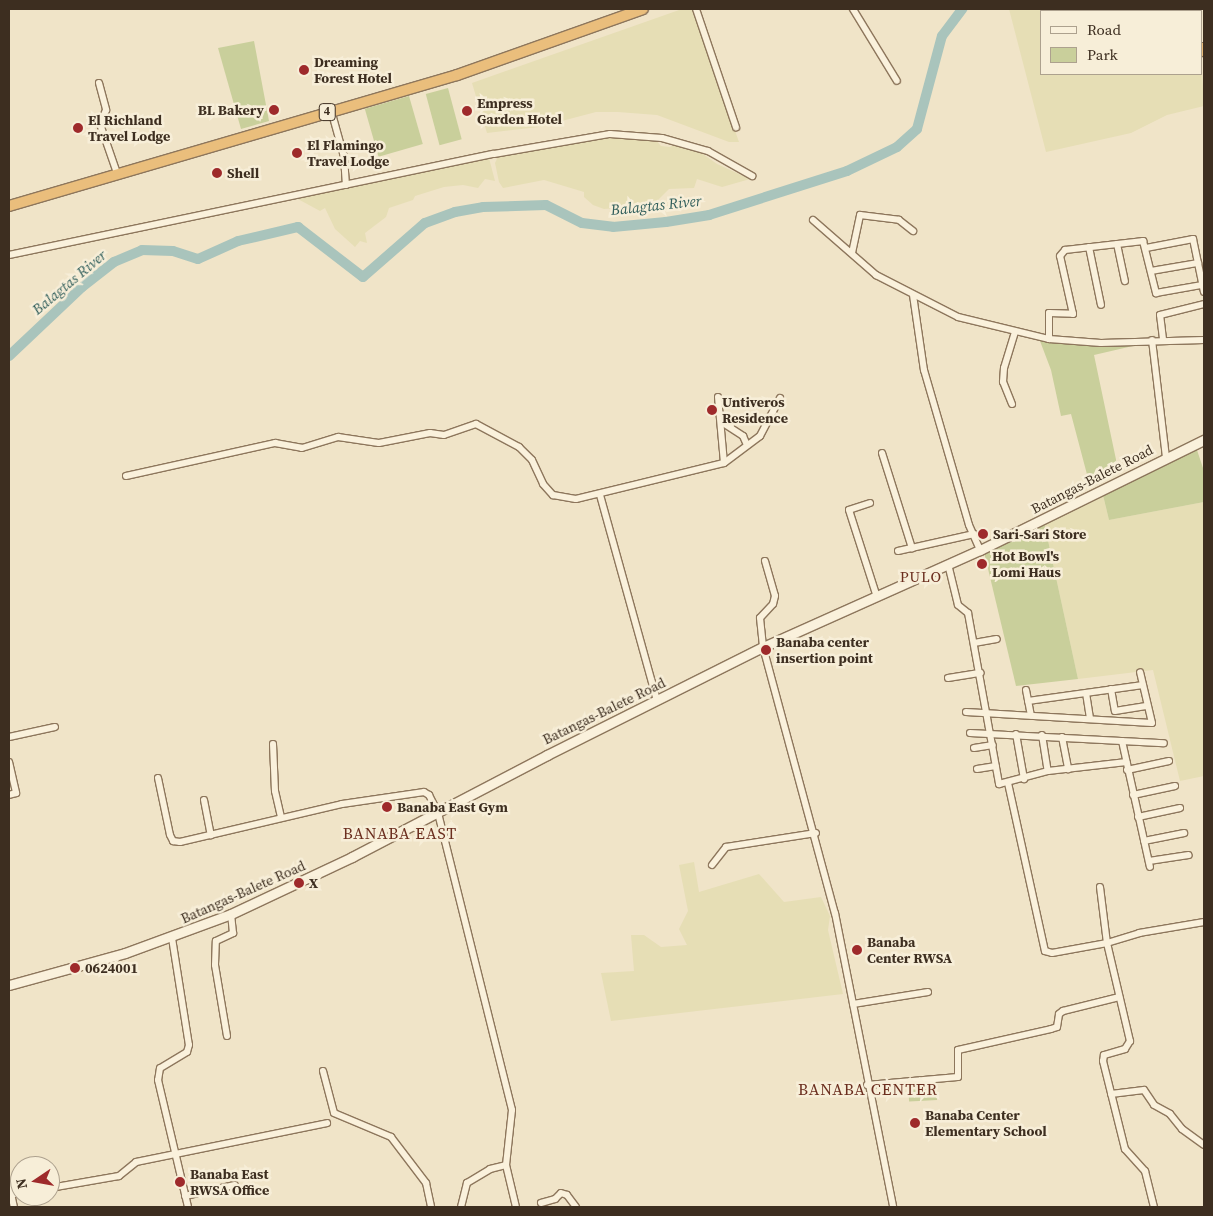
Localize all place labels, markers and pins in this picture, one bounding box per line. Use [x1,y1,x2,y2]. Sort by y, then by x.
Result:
place label: Dreaming Forest Hotel [314,54,392,86]
marker: Dreaming Forest Hotel [298,64,310,76]
place label: Empress Garden Hotel [477,95,562,128]
place label: BL Bakery [198,102,264,118]
marker: BL Bakery [268,104,280,116]
marker: Empress Garden Hotel [461,105,473,117]
place label: El Richland Travel Lodge [88,112,170,144]
marker: El Richland Travel Lodge [72,122,84,134]
place label: El Flamingo Travel Lodge [307,137,389,170]
marker: El Flamingo Travel Lodge [291,147,303,159]
place label: Shell [227,165,259,181]
marker: Shell [211,167,223,179]
place label: Untiveros Residence [722,394,788,427]
marker: Untiveros Residence [706,404,718,416]
place label: Sari-Sari Store [993,526,1086,542]
marker: Sari-Sari Store [977,528,989,540]
place label: Hot Bowl's Lomi Haus [992,548,1061,580]
marker: Hot Bowl's Lomi Haus [976,558,988,570]
place label: Banaba center insertion point [776,634,873,666]
marker: Banaba center insertion point [760,644,772,656]
place label: Banaba East Gym [397,799,508,815]
marker: Banaba East Gym [381,801,393,813]
place label: X [309,875,318,891]
marker: X [293,877,305,889]
place label: Banaba Center RWSA [867,934,952,966]
marker: Banaba Center RWSA [851,944,863,956]
place label: 0624001 [85,960,138,976]
marker: 0624001 [69,962,81,974]
place label: Banaba Center Elementary School [925,1107,1047,1140]
marker: Banaba Center Elementary School [909,1117,921,1129]
place label: Banaba East RWSA Office [190,1166,269,1198]
marker: Banaba East RWSA Office [174,1176,186,1188]

